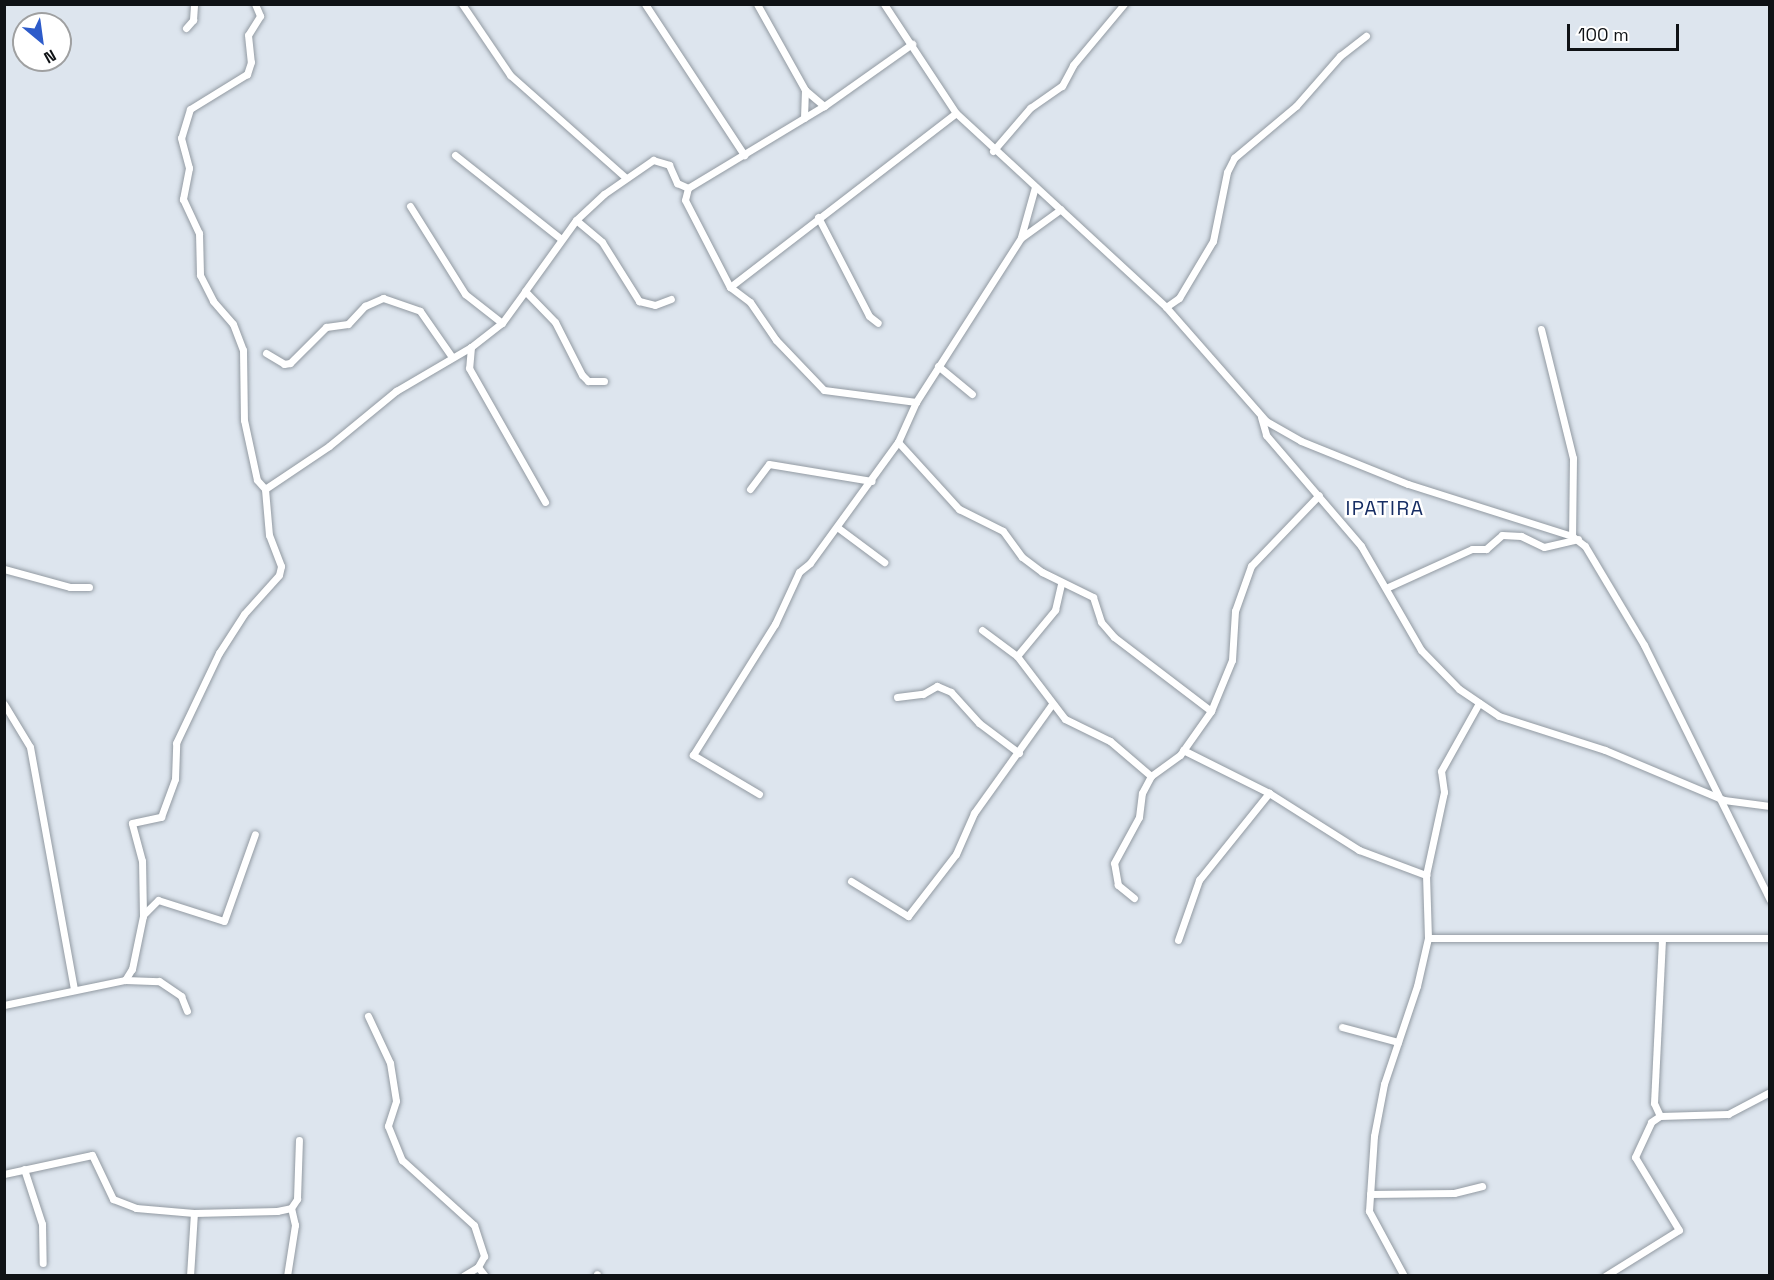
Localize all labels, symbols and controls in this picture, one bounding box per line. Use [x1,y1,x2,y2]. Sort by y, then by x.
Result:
north arrow [12,12,72,72]
scale bar [1570,12,1682,50]
text: 100 m [1578,23,1629,46]
text: N [40,45,60,68]
district label: IPATIRA [1345,496,1425,520]

